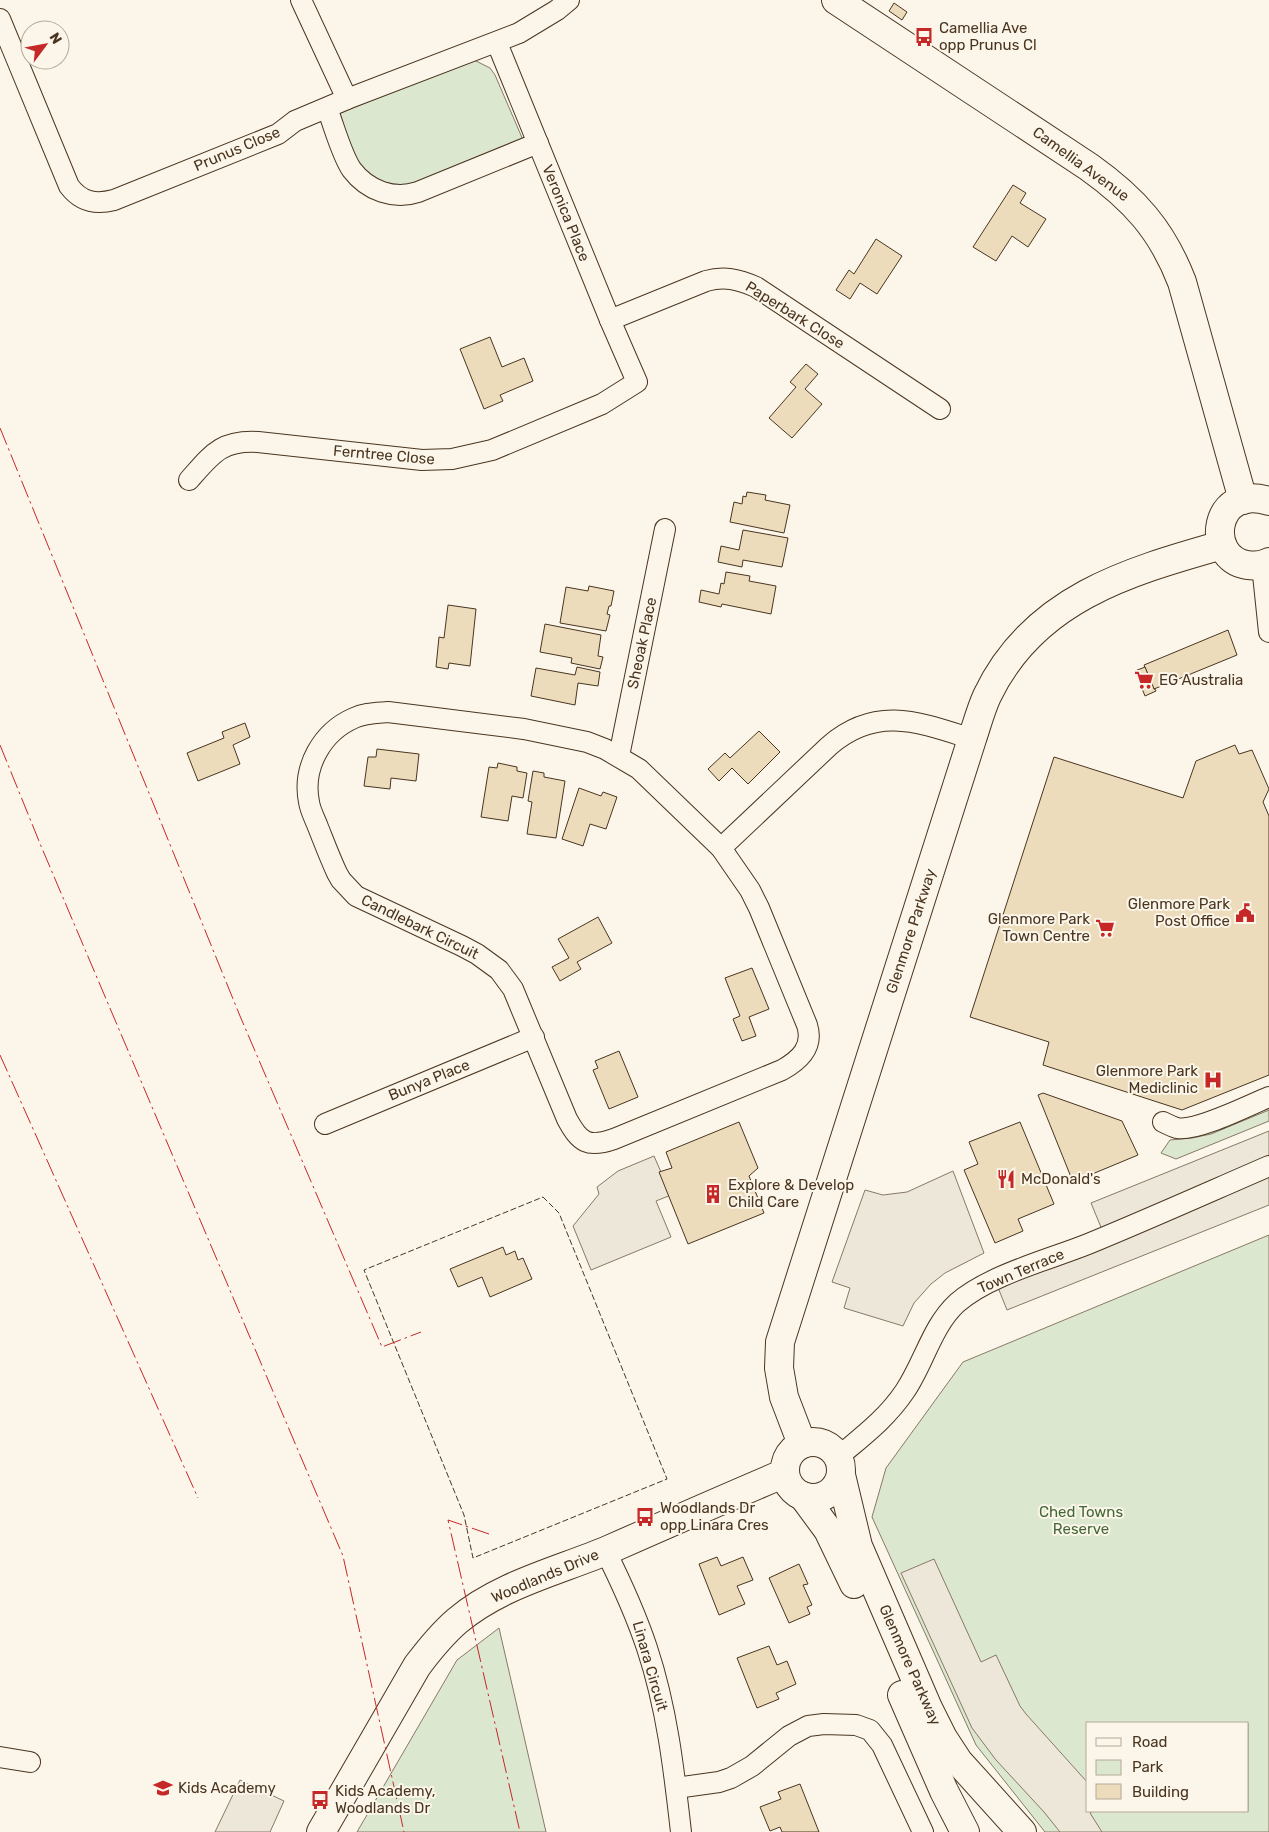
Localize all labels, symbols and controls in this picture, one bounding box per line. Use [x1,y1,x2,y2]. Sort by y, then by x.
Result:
place label: Camellia Ave opp Prunus Cl [939,19,1037,54]
north arrow [20,20,70,70]
bus stop icon: Camellia Ave opp Prunus Cl [913,26,935,48]
text: N [46,30,65,47]
street label: Prunus Close [191,123,283,175]
street label: Camellia Avenue [1029,123,1133,205]
street label: Veronica Place [538,162,594,264]
street label: Paperbark Close [742,277,848,353]
street label: Ferntree Close [332,442,436,468]
street label: Sheoak Place [624,596,660,690]
supermarket icon: EG Australia [1133,669,1155,691]
place label: EG Australia [1159,671,1243,689]
street label: Glenmore Parkway [882,866,940,996]
street label: Candlebark Circuit [358,891,482,963]
place label: Glenmore Park Post Office [1128,895,1230,930]
public building icon: Glenmore Park Post Office [1234,902,1256,924]
place label: Glenmore Park Town Centre [988,910,1090,945]
supermarket icon: Glenmore Park Town Centre [1094,917,1116,939]
street label: Bunya Place [386,1056,472,1104]
place label: Glenmore Park Mediclinic [1096,1062,1198,1097]
hospital icon: Glenmore Park Mediclinic [1202,1069,1224,1091]
restaurant icon: McDonald's [995,1168,1017,1190]
place label: McDonald's [1021,1170,1101,1188]
place label: Explore & Develop Child Care [728,1176,854,1211]
building icon: Explore & Develop Child Care [702,1183,724,1205]
street label: Town Terrace [975,1245,1067,1297]
place label: Woodlands Dr opp Linara Cres [660,1499,769,1534]
park label: Ched Towns Reserve [1039,1503,1123,1538]
bus stop icon: Woodlands Dr opp Linara Cres [634,1506,656,1528]
street label: Woodlands Drive [488,1545,602,1607]
street label: Glenmore Parkway [875,1602,945,1728]
street label: Linara Circuit [629,1619,671,1713]
legend [1086,1722,1249,1812]
text: Road [1132,1733,1168,1751]
text: Park [1132,1758,1163,1776]
school or university icon: Kids Academy [152,1777,174,1799]
place label: Kids Academy [178,1779,276,1797]
place label: Kids Academy, Woodlands Dr [335,1782,436,1817]
text: Building [1132,1783,1189,1801]
bus stop icon: Kids Academy, Woodlands Dr [309,1789,331,1811]

